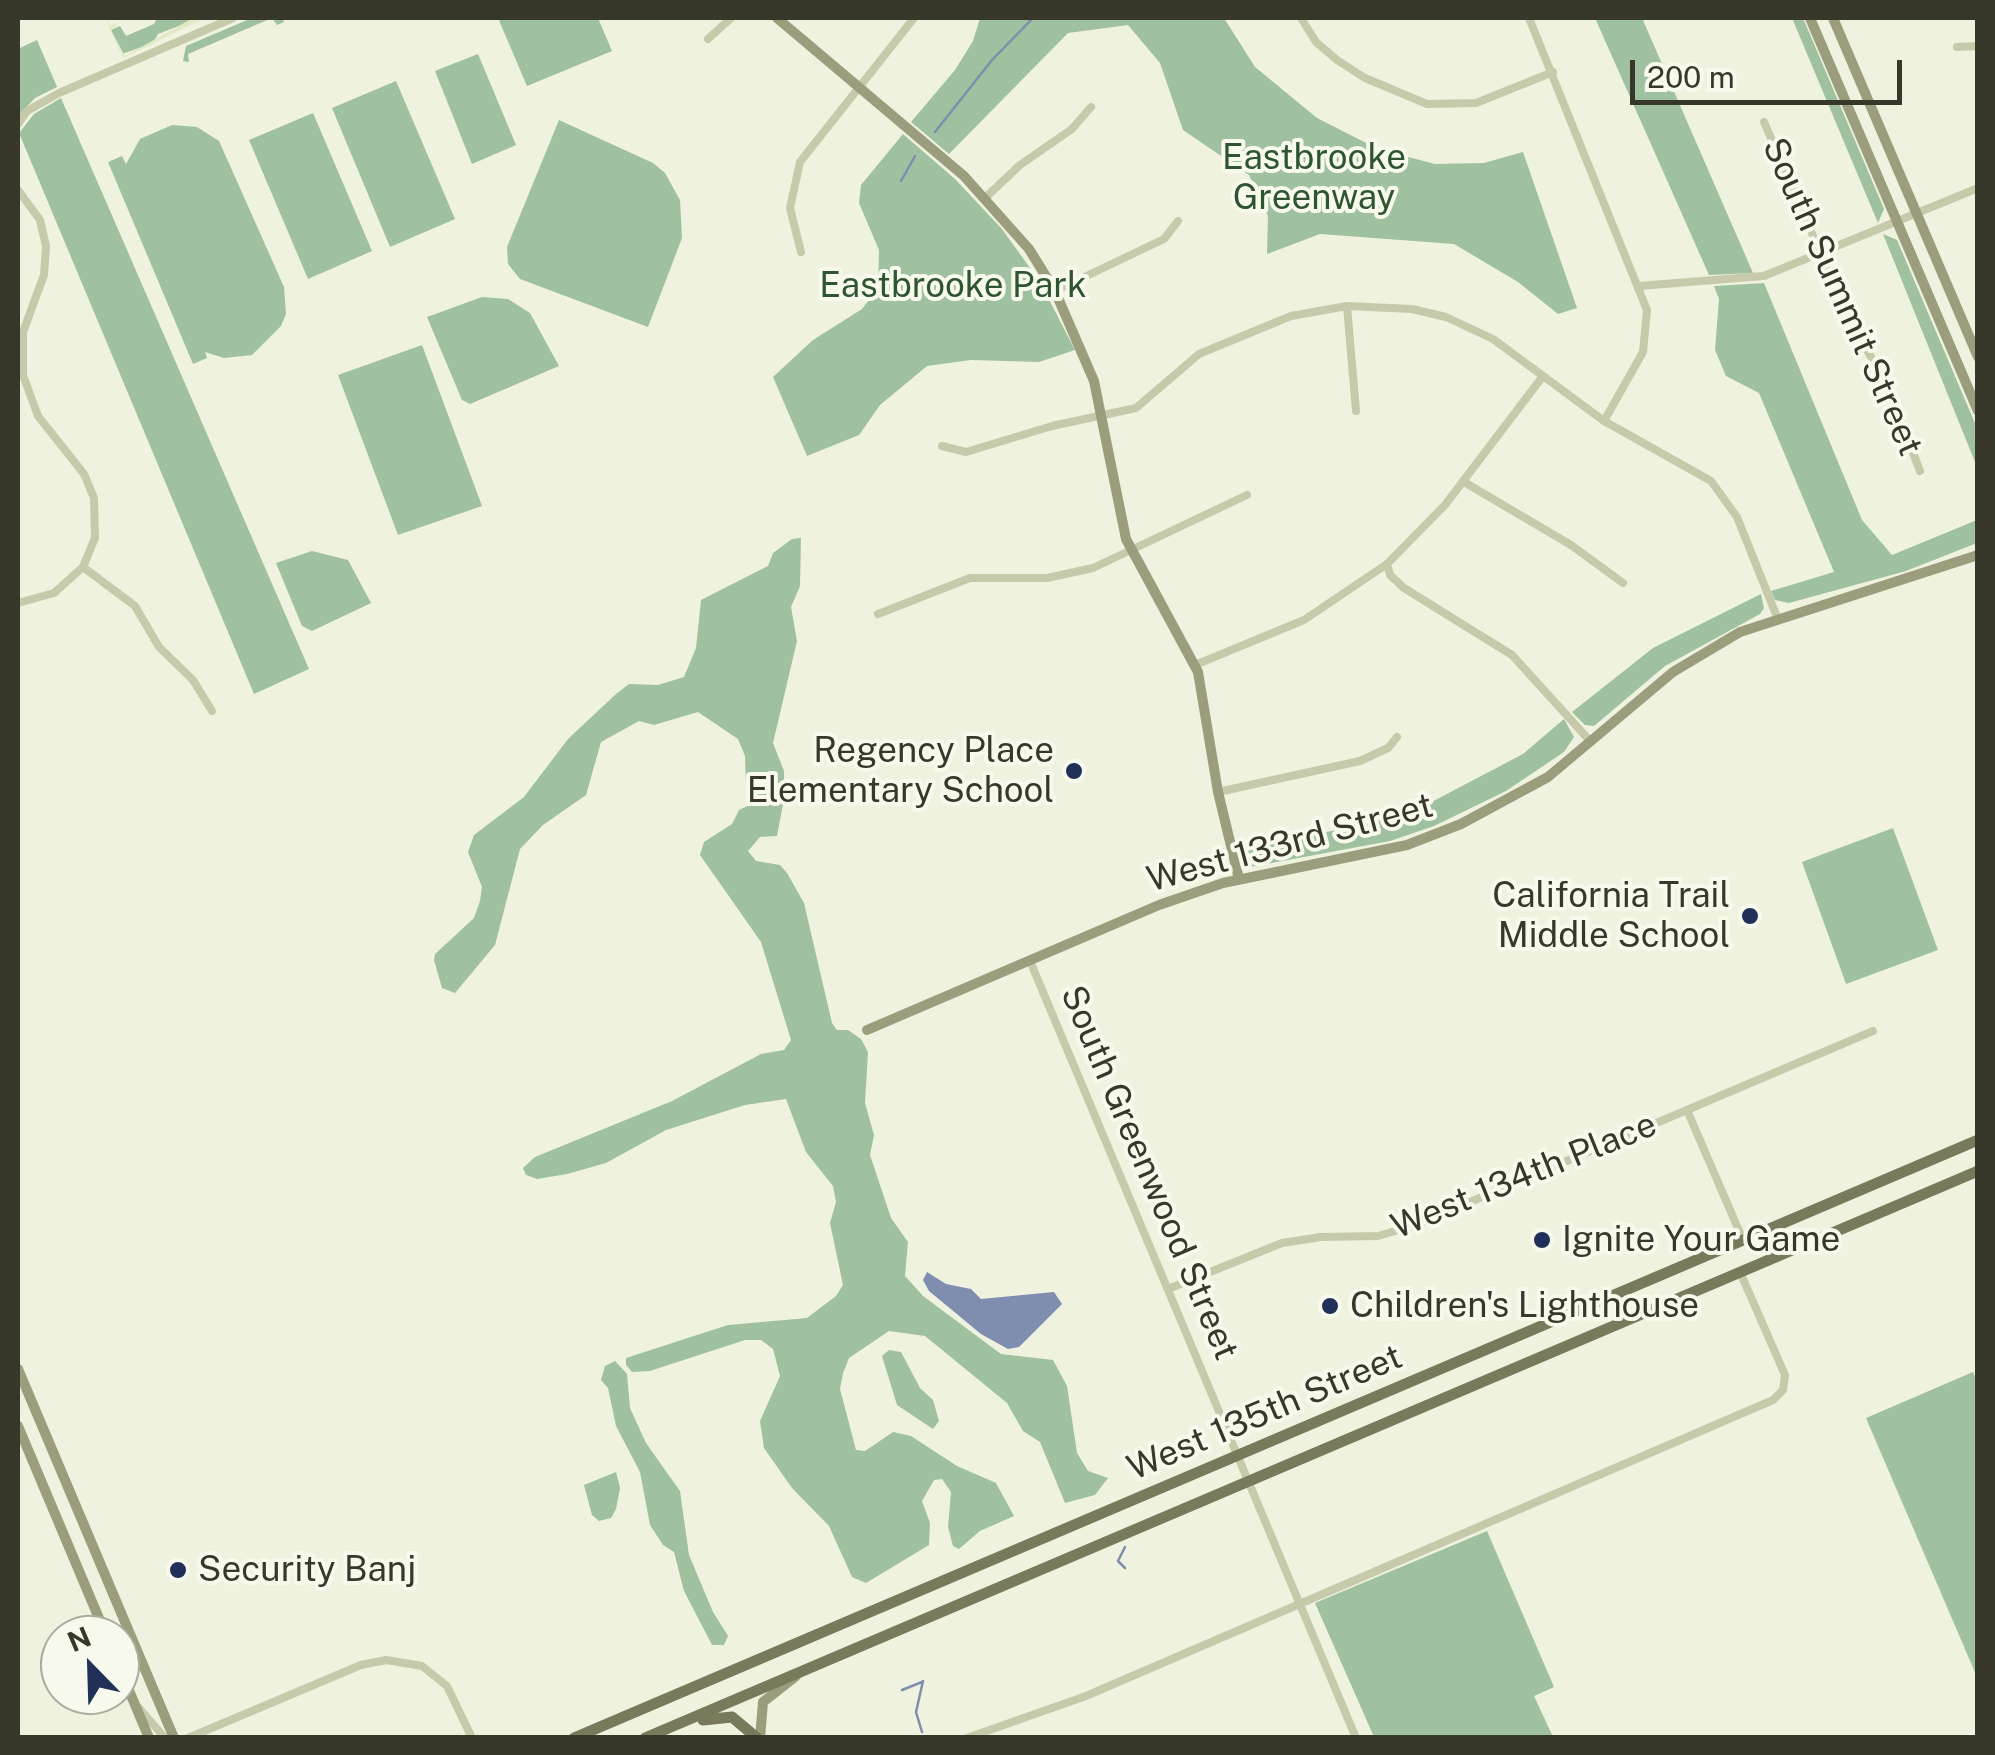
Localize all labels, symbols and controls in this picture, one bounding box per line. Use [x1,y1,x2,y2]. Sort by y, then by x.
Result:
scale bar [1635,40,1908,102]
text: 200 m [1647,59,1735,95]
street label: South Summit Street [1753,132,1931,462]
park label: Eastbrooke Greenway [1222,137,1406,219]
park label: Eastbrooke Park [819,265,1087,307]
place label: Regency Place Elementary School [747,730,1054,812]
marker: Regency Place Elementary School [1063,760,1085,782]
street label: West 133rd Street [1143,785,1437,901]
place label: California Trail Middle School [1492,875,1730,957]
marker: California Trail Middle School [1739,905,1761,927]
street label: South Greenwood Street [1051,980,1247,1366]
street label: West 134th Place [1385,1104,1663,1248]
place label: Ignite Your Game [1562,1219,1840,1261]
marker: Ignite Your Game [1531,1229,1553,1251]
place label: Children's Lighthouse [1350,1285,1699,1327]
marker: Children's Lighthouse [1319,1295,1341,1317]
street label: West 135th Street [1121,1336,1409,1490]
place label: Security Banj [198,1549,416,1591]
marker: Security Banj [167,1559,189,1581]
north arrow [40,1615,140,1715]
text: N [62,1619,95,1658]

